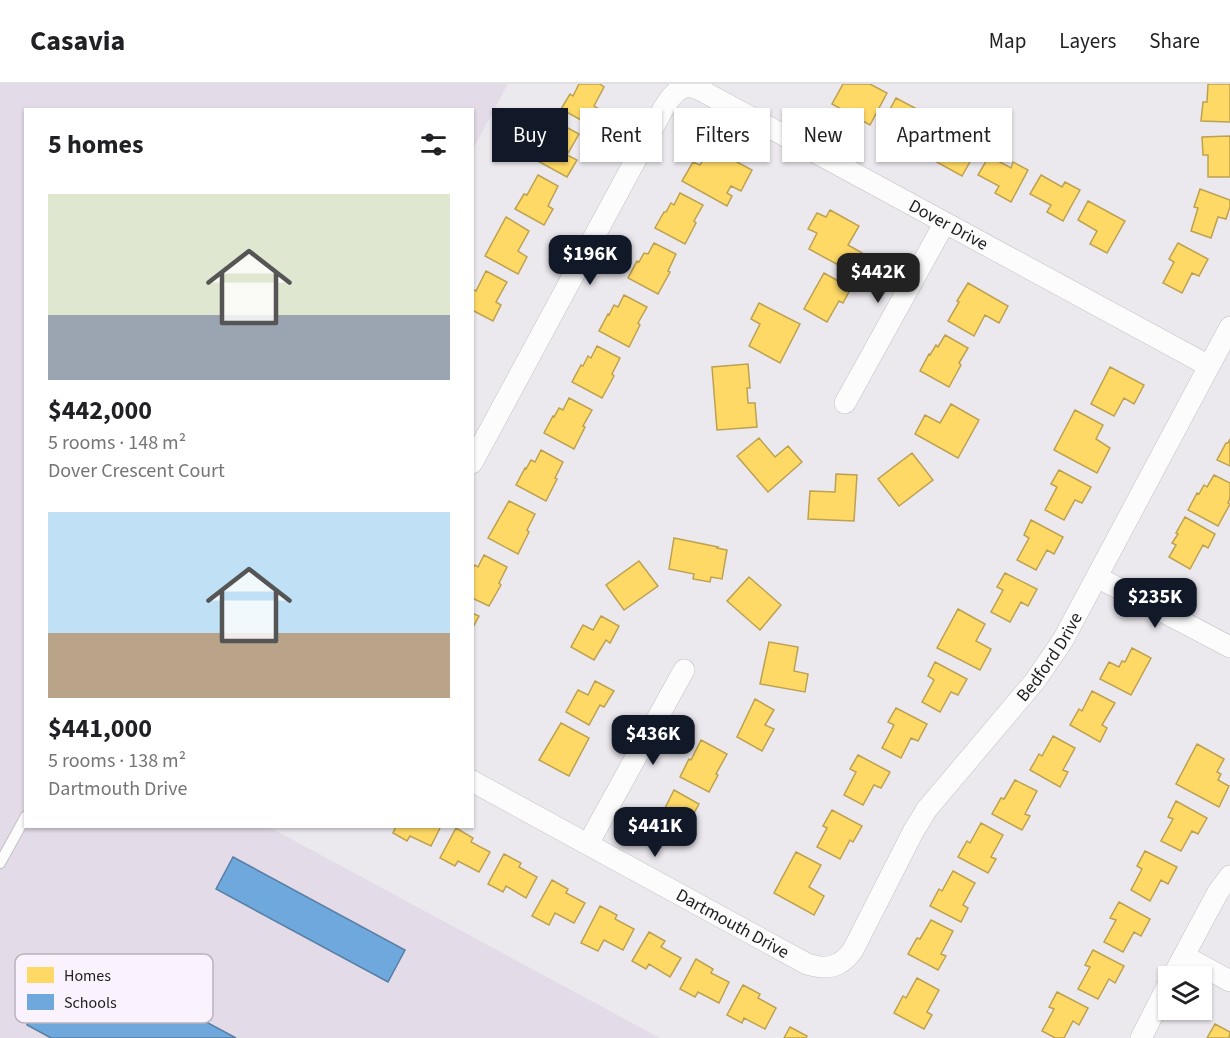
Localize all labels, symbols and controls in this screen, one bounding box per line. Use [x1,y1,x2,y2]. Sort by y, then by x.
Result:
text: Casavia [30,21,125,61]
text: Map [989,26,1026,56]
text: Layers [1059,26,1116,56]
text: Share [1149,26,1200,56]
chip: Buy [492,108,568,162]
chip: Rent [580,108,662,162]
chip: Filters [674,108,770,162]
chip: New [782,108,864,162]
chip: Apartment [876,108,1012,162]
text: 5 homes [48,126,143,163]
icon: filters [417,128,450,161]
street label: Dover Drive [904,193,993,256]
icon: home [195,233,303,341]
pin: $196K [548,235,632,286]
text: $196K [563,240,617,268]
pin: $442K [836,253,920,304]
text: $442K [851,258,905,286]
text: $442,000 [48,392,152,429]
text: 5 rooms · 148 m² [48,429,186,457]
text: Dover Crescent Court [48,457,225,485]
icon: home [195,551,303,659]
pin: $235K [1113,578,1197,629]
text: $235K [1128,583,1182,611]
street label: Bedford Drive [1010,608,1088,707]
text: $441,000 [48,710,152,747]
pin: $436K [611,715,695,766]
text: $436K [626,720,680,748]
text: 5 rooms · 138 m² [48,747,186,775]
text: Dartmouth Drive [48,775,187,803]
pin: $441K [613,807,697,858]
text: $441K [628,812,682,840]
street label: Dartmouth Drive [672,882,794,964]
legend [15,954,213,1023]
text: Homes [64,965,111,987]
map controls [1158,966,1212,1020]
button: layers [1158,966,1212,1020]
text: Schools [64,992,117,1014]

